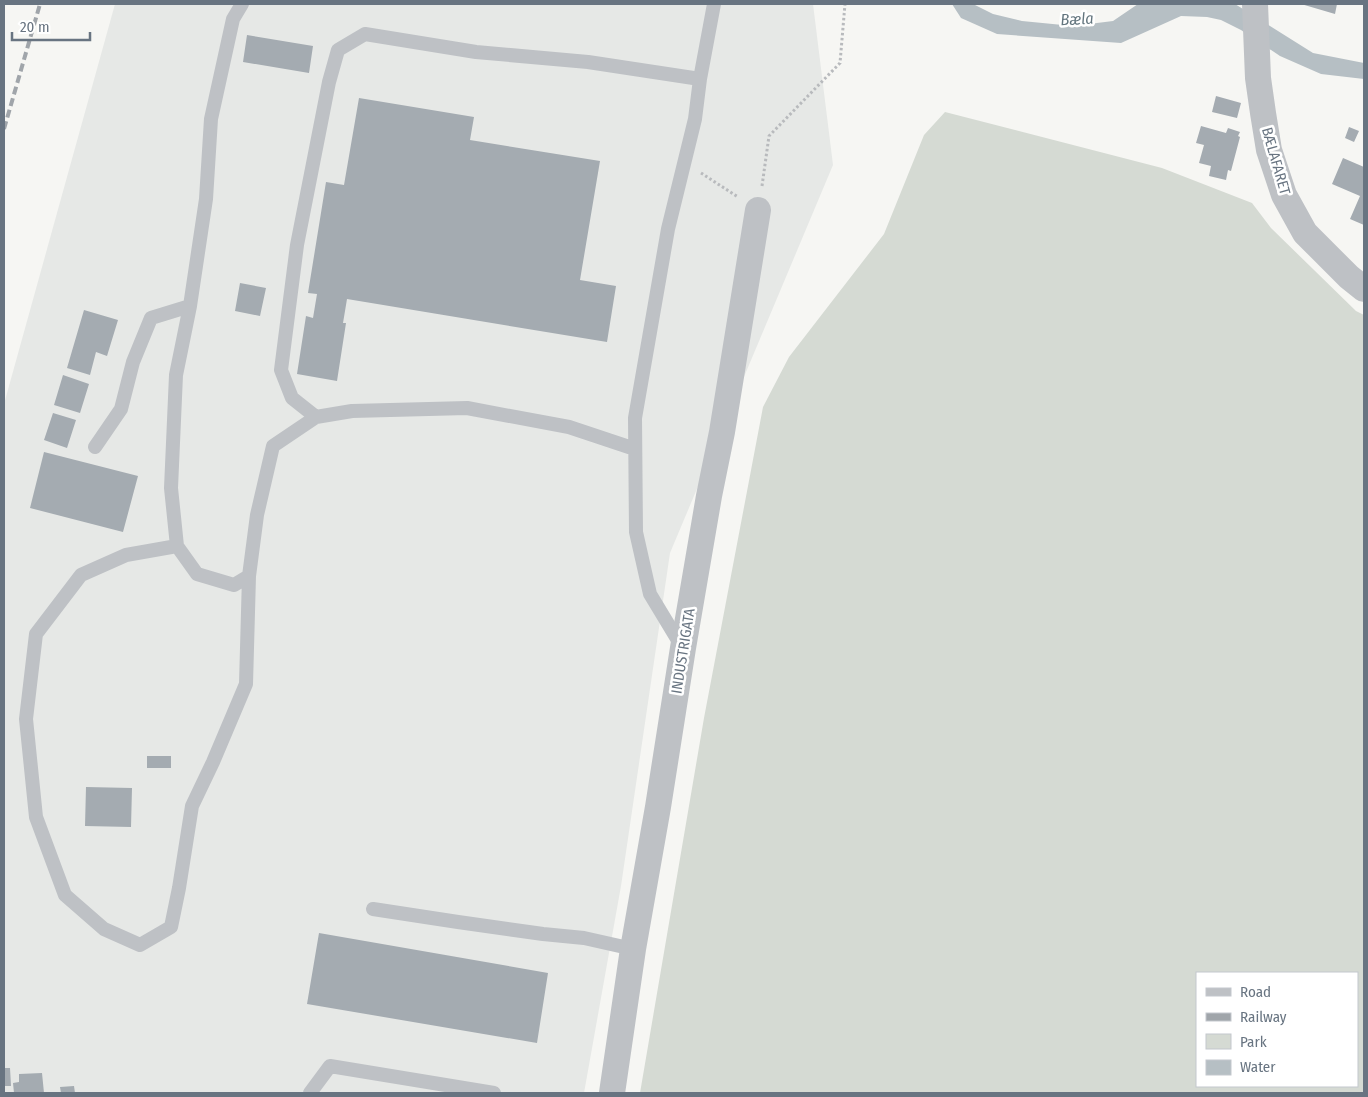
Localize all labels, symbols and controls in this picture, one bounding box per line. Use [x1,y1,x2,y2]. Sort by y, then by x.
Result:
water label: Bæla [1060,9,1094,29]
scale bar [12,10,90,42]
text: 20 m [20,18,50,36]
street label: BÆLAFARET [1258,125,1294,197]
street label: INDUSTRIGATA [667,607,699,695]
legend [1196,972,1358,1087]
text: Road [1240,983,1271,1001]
text: Railway [1240,1008,1287,1026]
text: Park [1240,1033,1267,1051]
text: Water [1240,1058,1276,1076]

